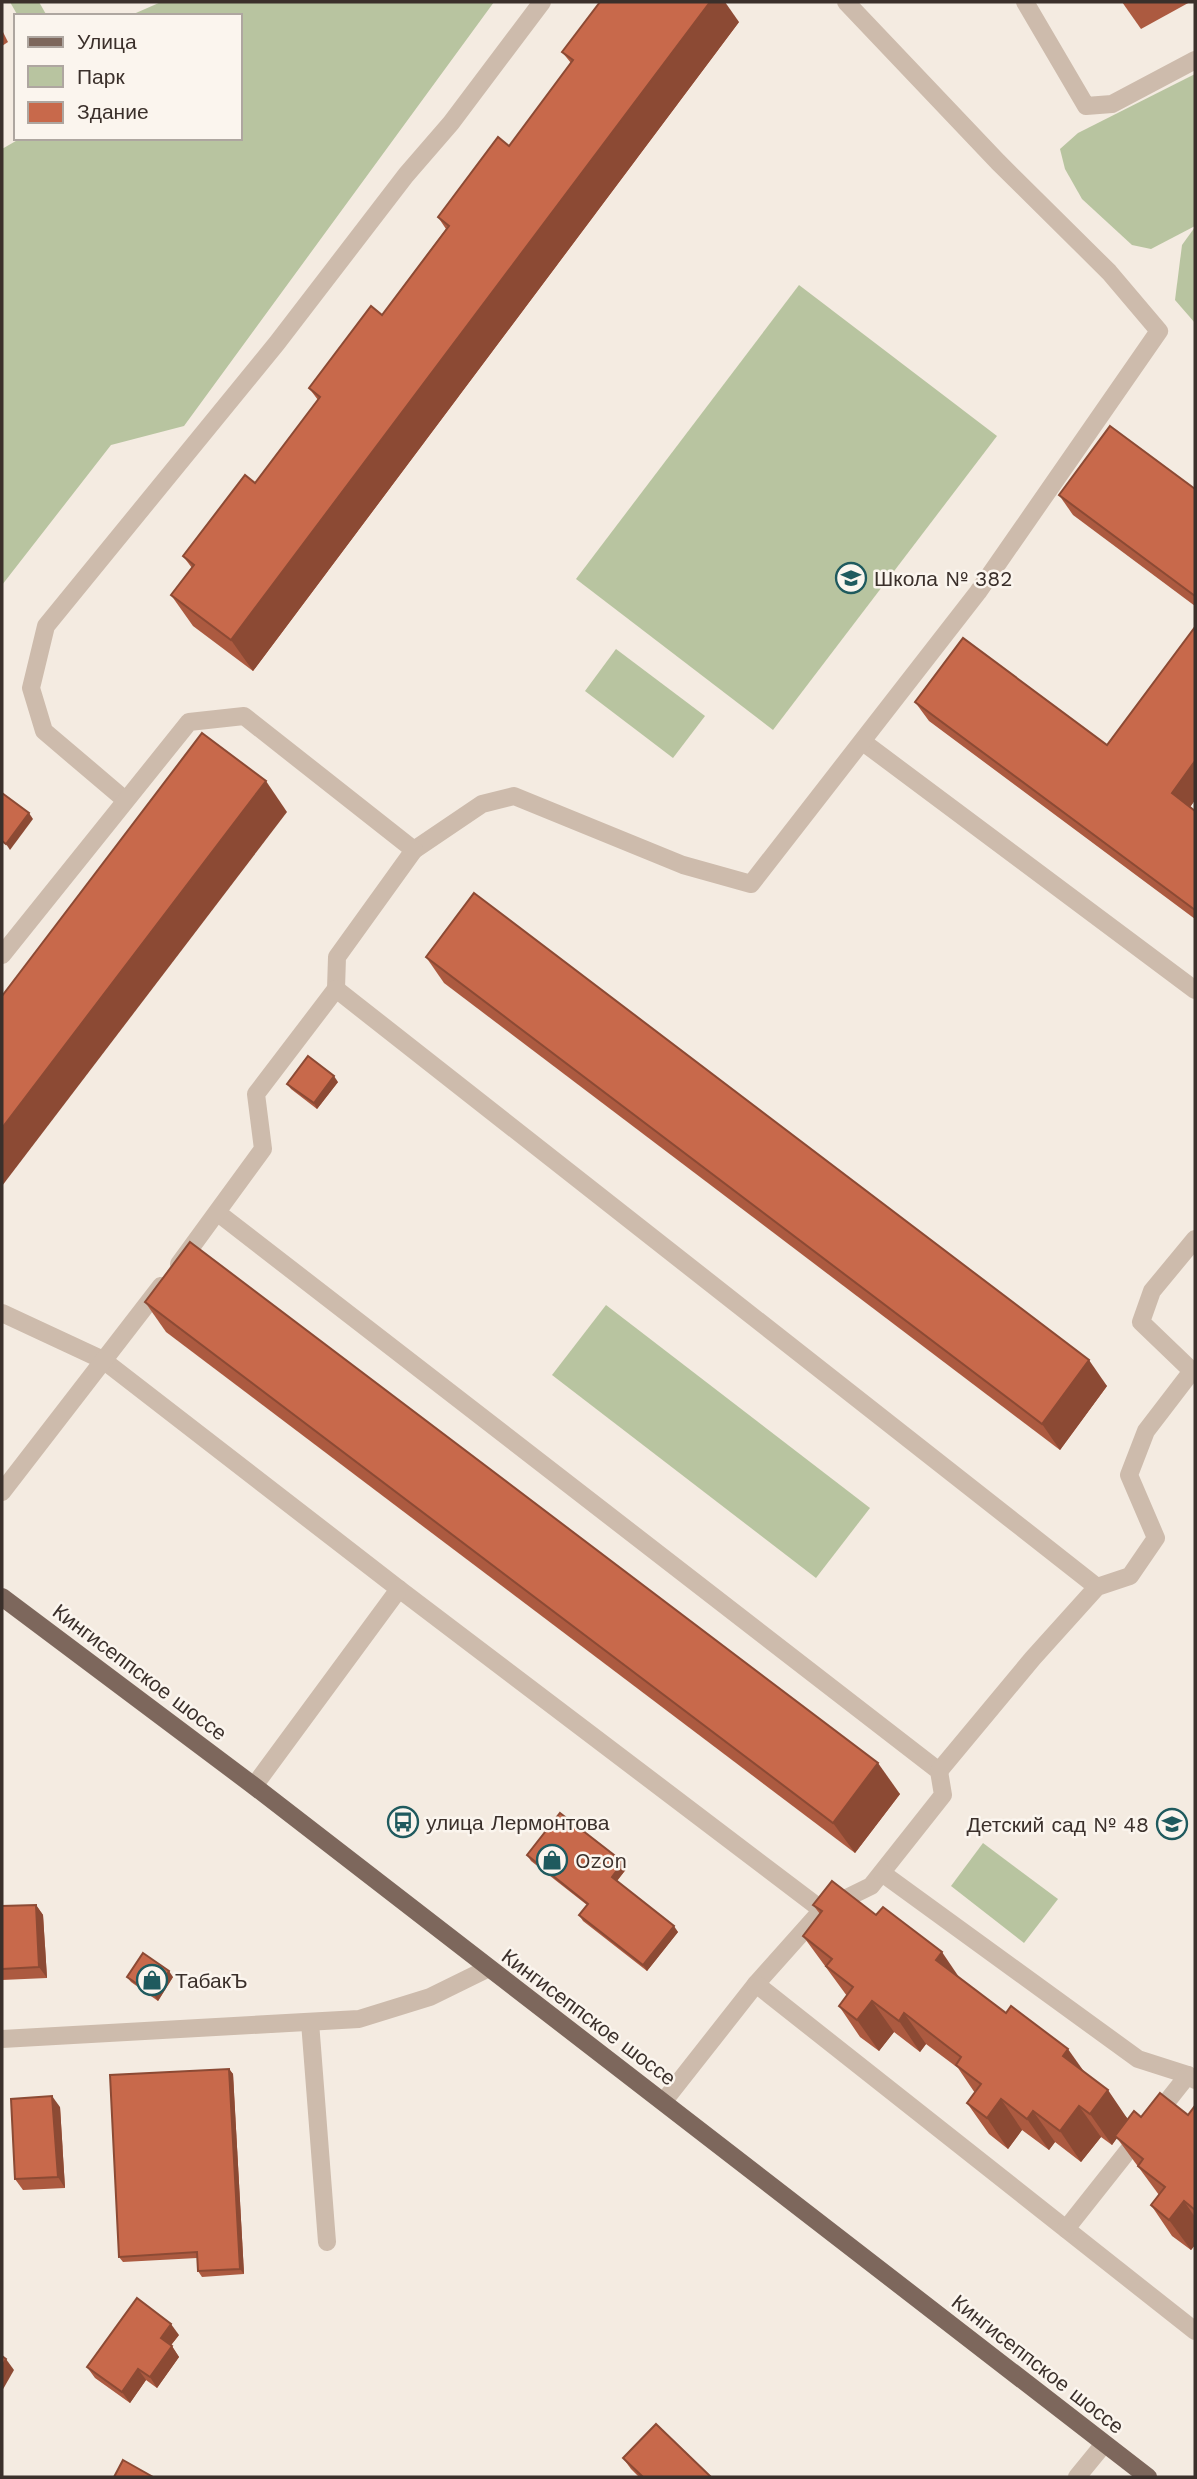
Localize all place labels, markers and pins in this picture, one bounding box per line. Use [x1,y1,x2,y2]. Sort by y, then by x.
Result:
school or university icon: Школа № 382 [834,561,868,595]
place label: Школа № 382 [874,566,1013,591]
bus stop icon: улица Лермонтова [386,1805,420,1839]
school or university icon: Детский сад № 48 [1155,1807,1189,1841]
place label: улица Лермонтова [426,1810,610,1835]
place label: Детский сад № 48 [967,1812,1149,1837]
shop icon: Ozon [535,1843,569,1877]
place label: Ozon [575,1848,627,1873]
shop icon: ТабакЪ [135,1963,169,1997]
place label: ТабакЪ [175,1968,248,1993]

